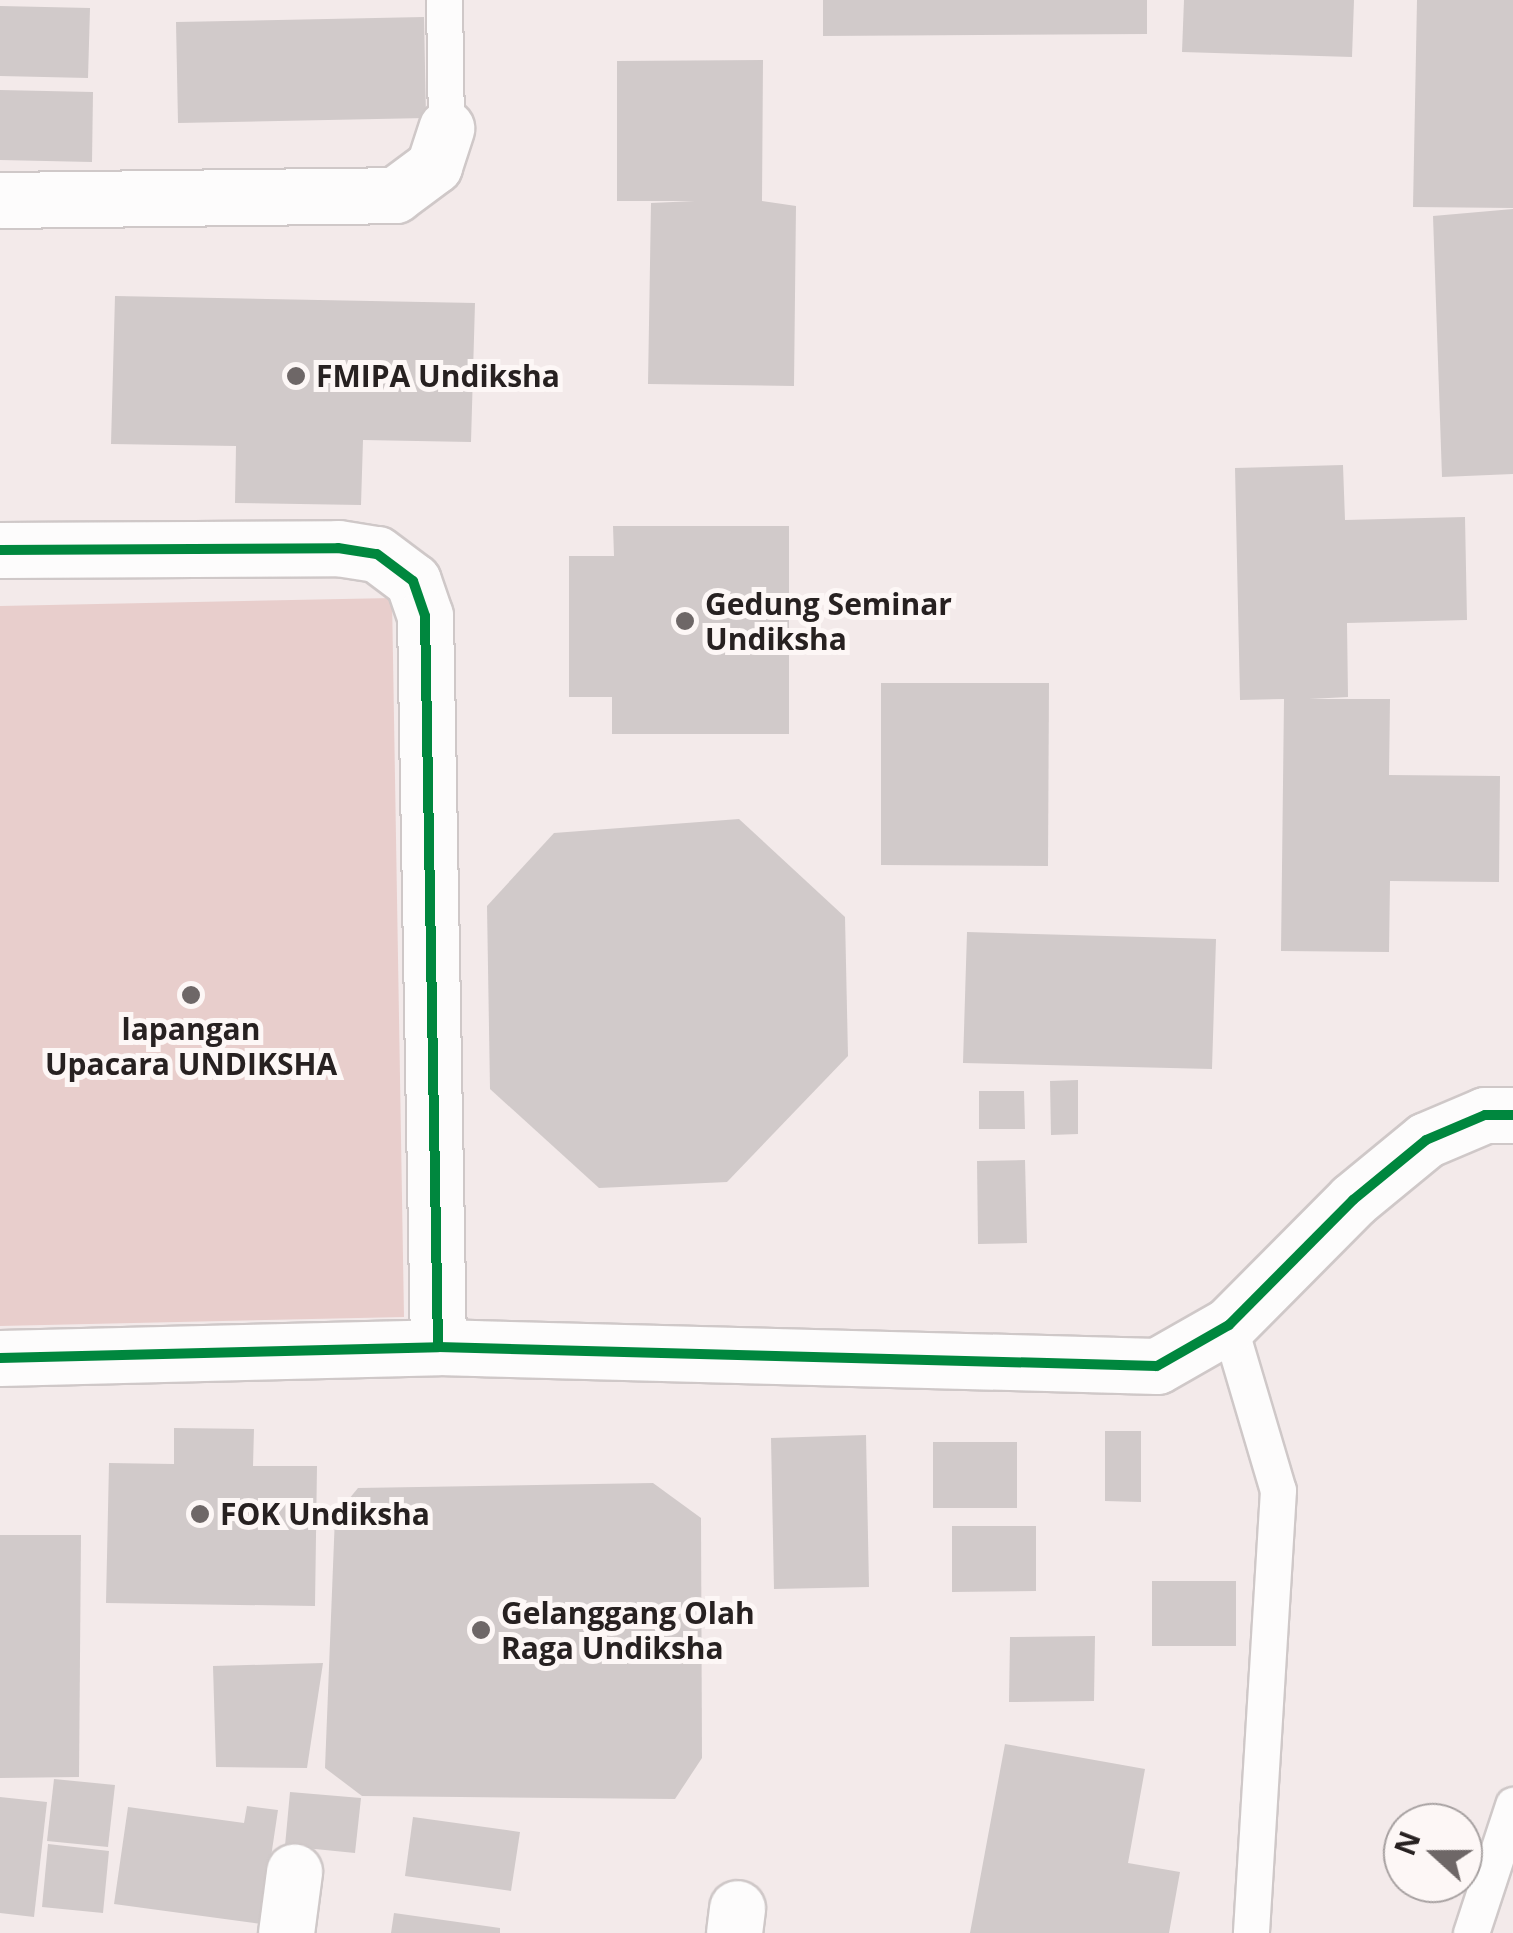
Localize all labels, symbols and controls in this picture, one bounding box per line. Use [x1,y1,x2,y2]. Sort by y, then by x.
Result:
place label: FMIPA Undiksha [316,358,560,394]
marker: FMIPA Undiksha [285,365,307,387]
place label: Gedung Seminar Undiksha [705,586,952,656]
marker: Gedung Seminar Undiksha [674,610,696,632]
marker: lapangan Upacara UNDIKSHA [180,984,202,1006]
place label: lapangan Upacara UNDIKSHA [45,1011,337,1082]
place label: FOK Undiksha [220,1496,430,1532]
marker: FOK Undiksha [189,1503,211,1525]
place label: Gelanggang Olah Raga Undiksha [501,1595,755,1666]
marker: Gelanggang Olah Raga Undiksha [470,1619,492,1641]
north arrow [1383,1803,1483,1903]
text: N [1385,1826,1429,1860]

